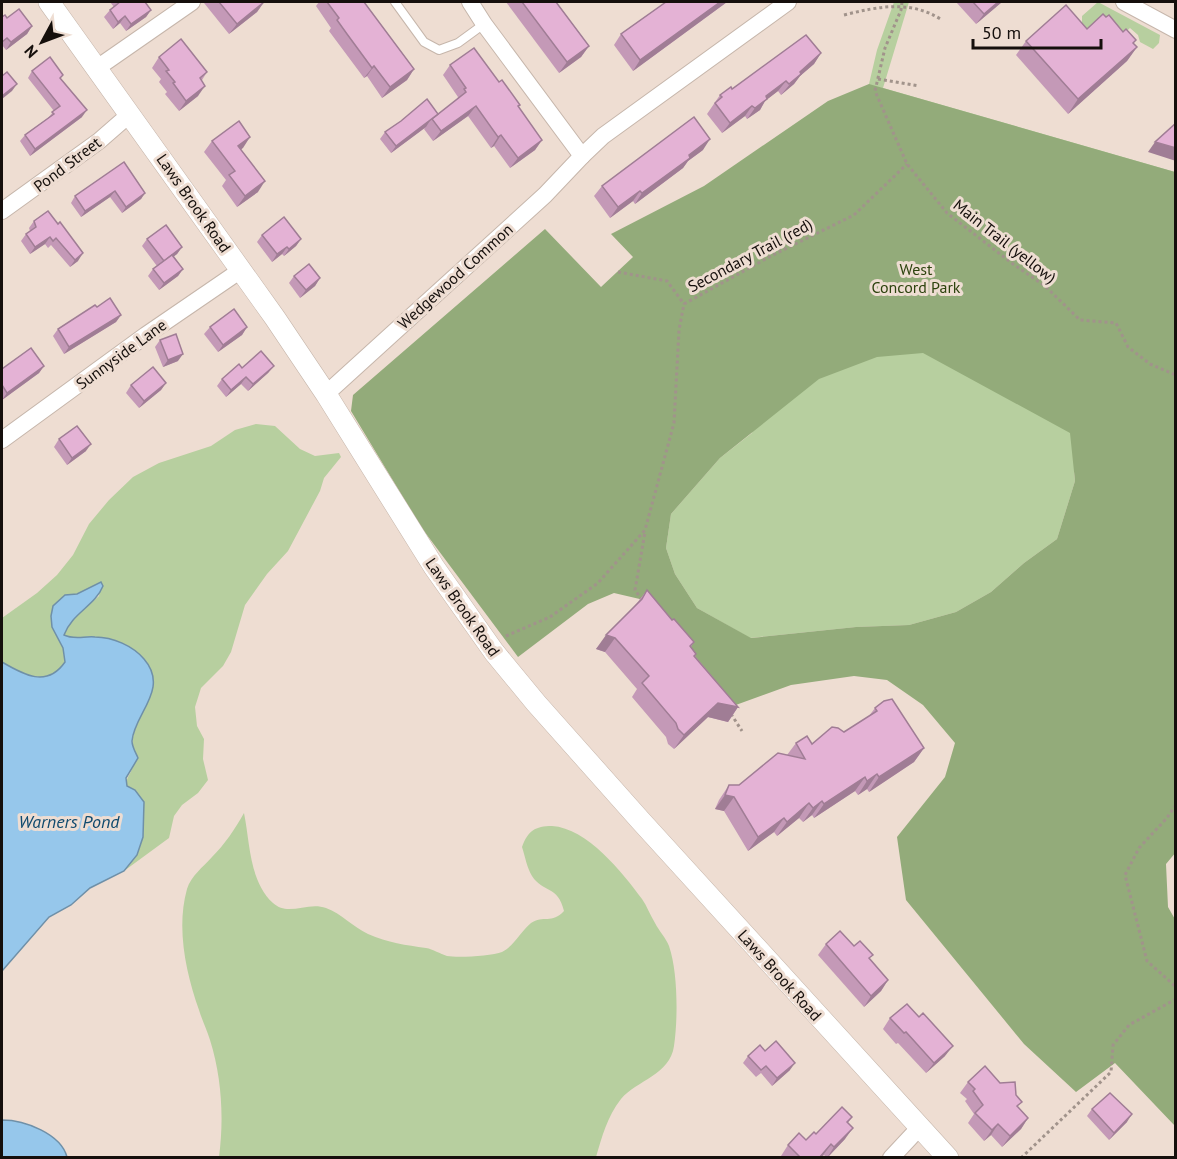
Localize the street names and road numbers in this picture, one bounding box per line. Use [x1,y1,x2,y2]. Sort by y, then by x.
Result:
street label: Pond Street [29,132,105,196]
street label: Laws Brook Road [153,150,235,256]
street label: Main Trail (yellow) [950,195,1060,287]
street label: Secondary Trail (red) [684,214,816,296]
street label: Wedgewood Common [393,219,517,333]
street label: Sunnyside Lane [72,314,170,394]
street label: Laws Brook Road [422,554,504,660]
street label: Laws Brook Road [734,925,826,1025]

